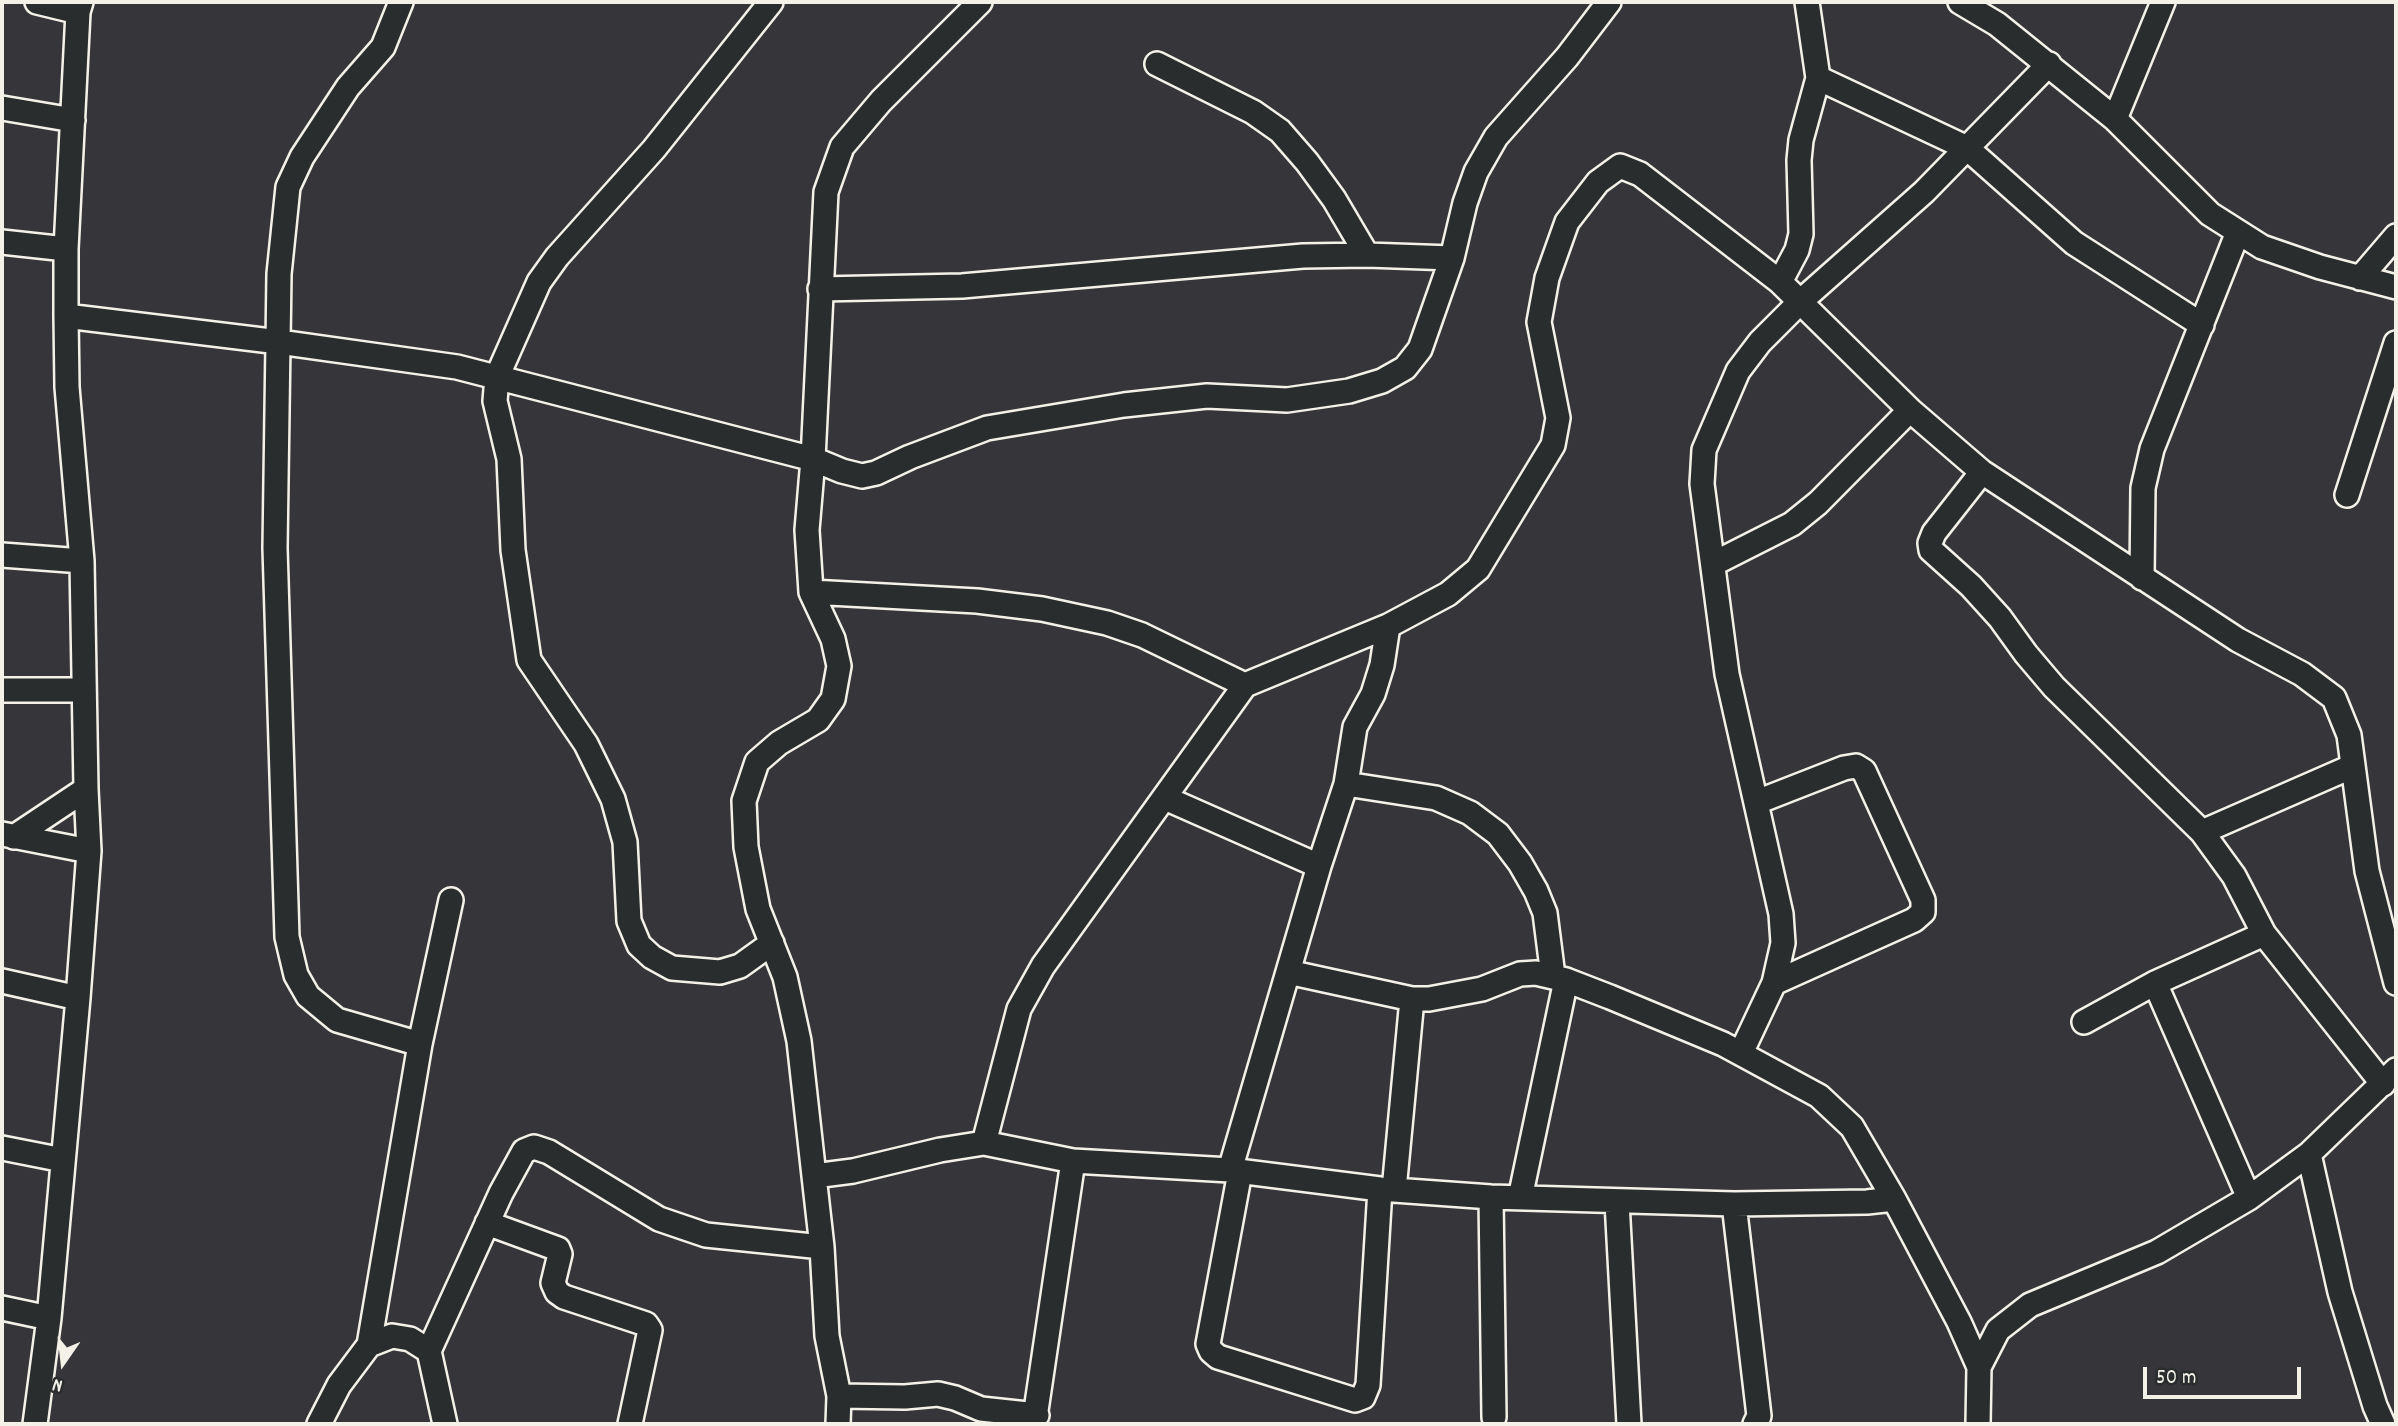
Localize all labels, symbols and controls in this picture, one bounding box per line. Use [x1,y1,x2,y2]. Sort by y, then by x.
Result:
north arrow [28,1328,98,1398]
scale bar [2146,1352,2304,1396]
text: 50 m [2156,1364,2196,1394]
text: N [50,1370,66,1398]

